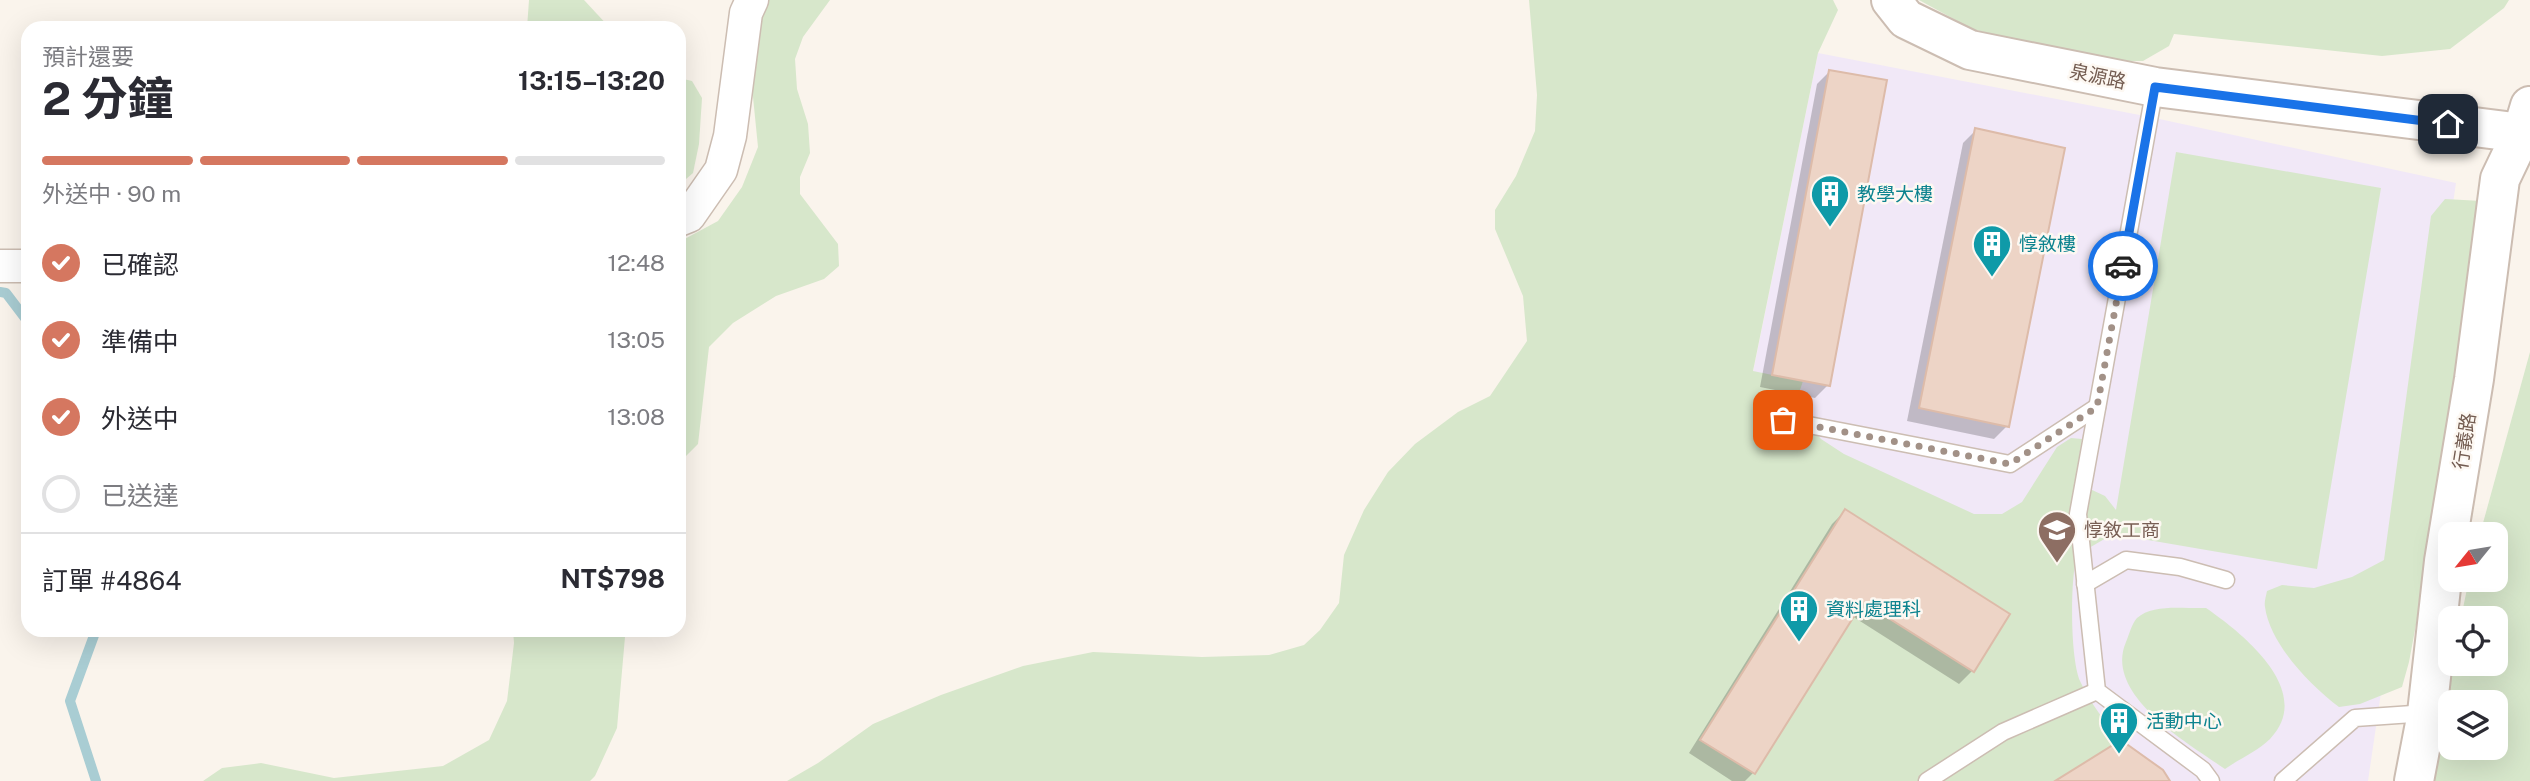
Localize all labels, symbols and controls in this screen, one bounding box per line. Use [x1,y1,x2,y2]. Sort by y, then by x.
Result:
text: 預計還要 [42,43,134,70]
street label: 泉源路 [2068,59,2128,93]
text: 13:15–13:20 [518,65,665,96]
text: 2 分鐘 [42,71,174,125]
pin [2418,94,2478,154]
icon: home [2429,105,2467,143]
building icon: 教學大樓 [1809,173,1851,228]
text: 外送中 · 90 m [42,180,181,207]
place label: 教學大樓 [1857,183,1933,205]
building icon: 惇敘樓 [1971,223,2013,278]
courier [2088,231,2158,301]
place label: 惇敘樓 [2019,233,2076,255]
icon: check [42,244,80,282]
icon: car [2104,247,2142,285]
text: 已確認 [101,249,179,280]
text: 12:48 [608,249,665,276]
icon: check [42,321,80,359]
text: 準備中 [101,326,179,357]
text: 13:05 [607,326,665,353]
pin [1753,390,1813,450]
icon: check [42,398,80,436]
icon: bag [1764,401,1802,439]
text: 外送中 [101,403,179,434]
text: 13:08 [607,403,665,430]
street label: 行義路 [2449,411,2479,471]
text: 已送達 [101,480,179,511]
school or university icon: 惇敘工商 [2036,509,2078,564]
place label: 惇敘工商 [2084,519,2160,541]
north arrow [2438,522,2508,592]
map controls [2438,522,2508,760]
text: NT$798 [560,563,665,594]
text: 訂單 #4864 [42,565,181,596]
building icon: 資料處理科 [1778,588,1820,643]
place label: 資料處理科 [1826,598,1921,620]
button: locate [2438,606,2508,676]
button: layers [2438,690,2508,760]
building icon: 活動中心 [2098,700,2140,755]
place label: 活動中心 [2146,710,2222,732]

